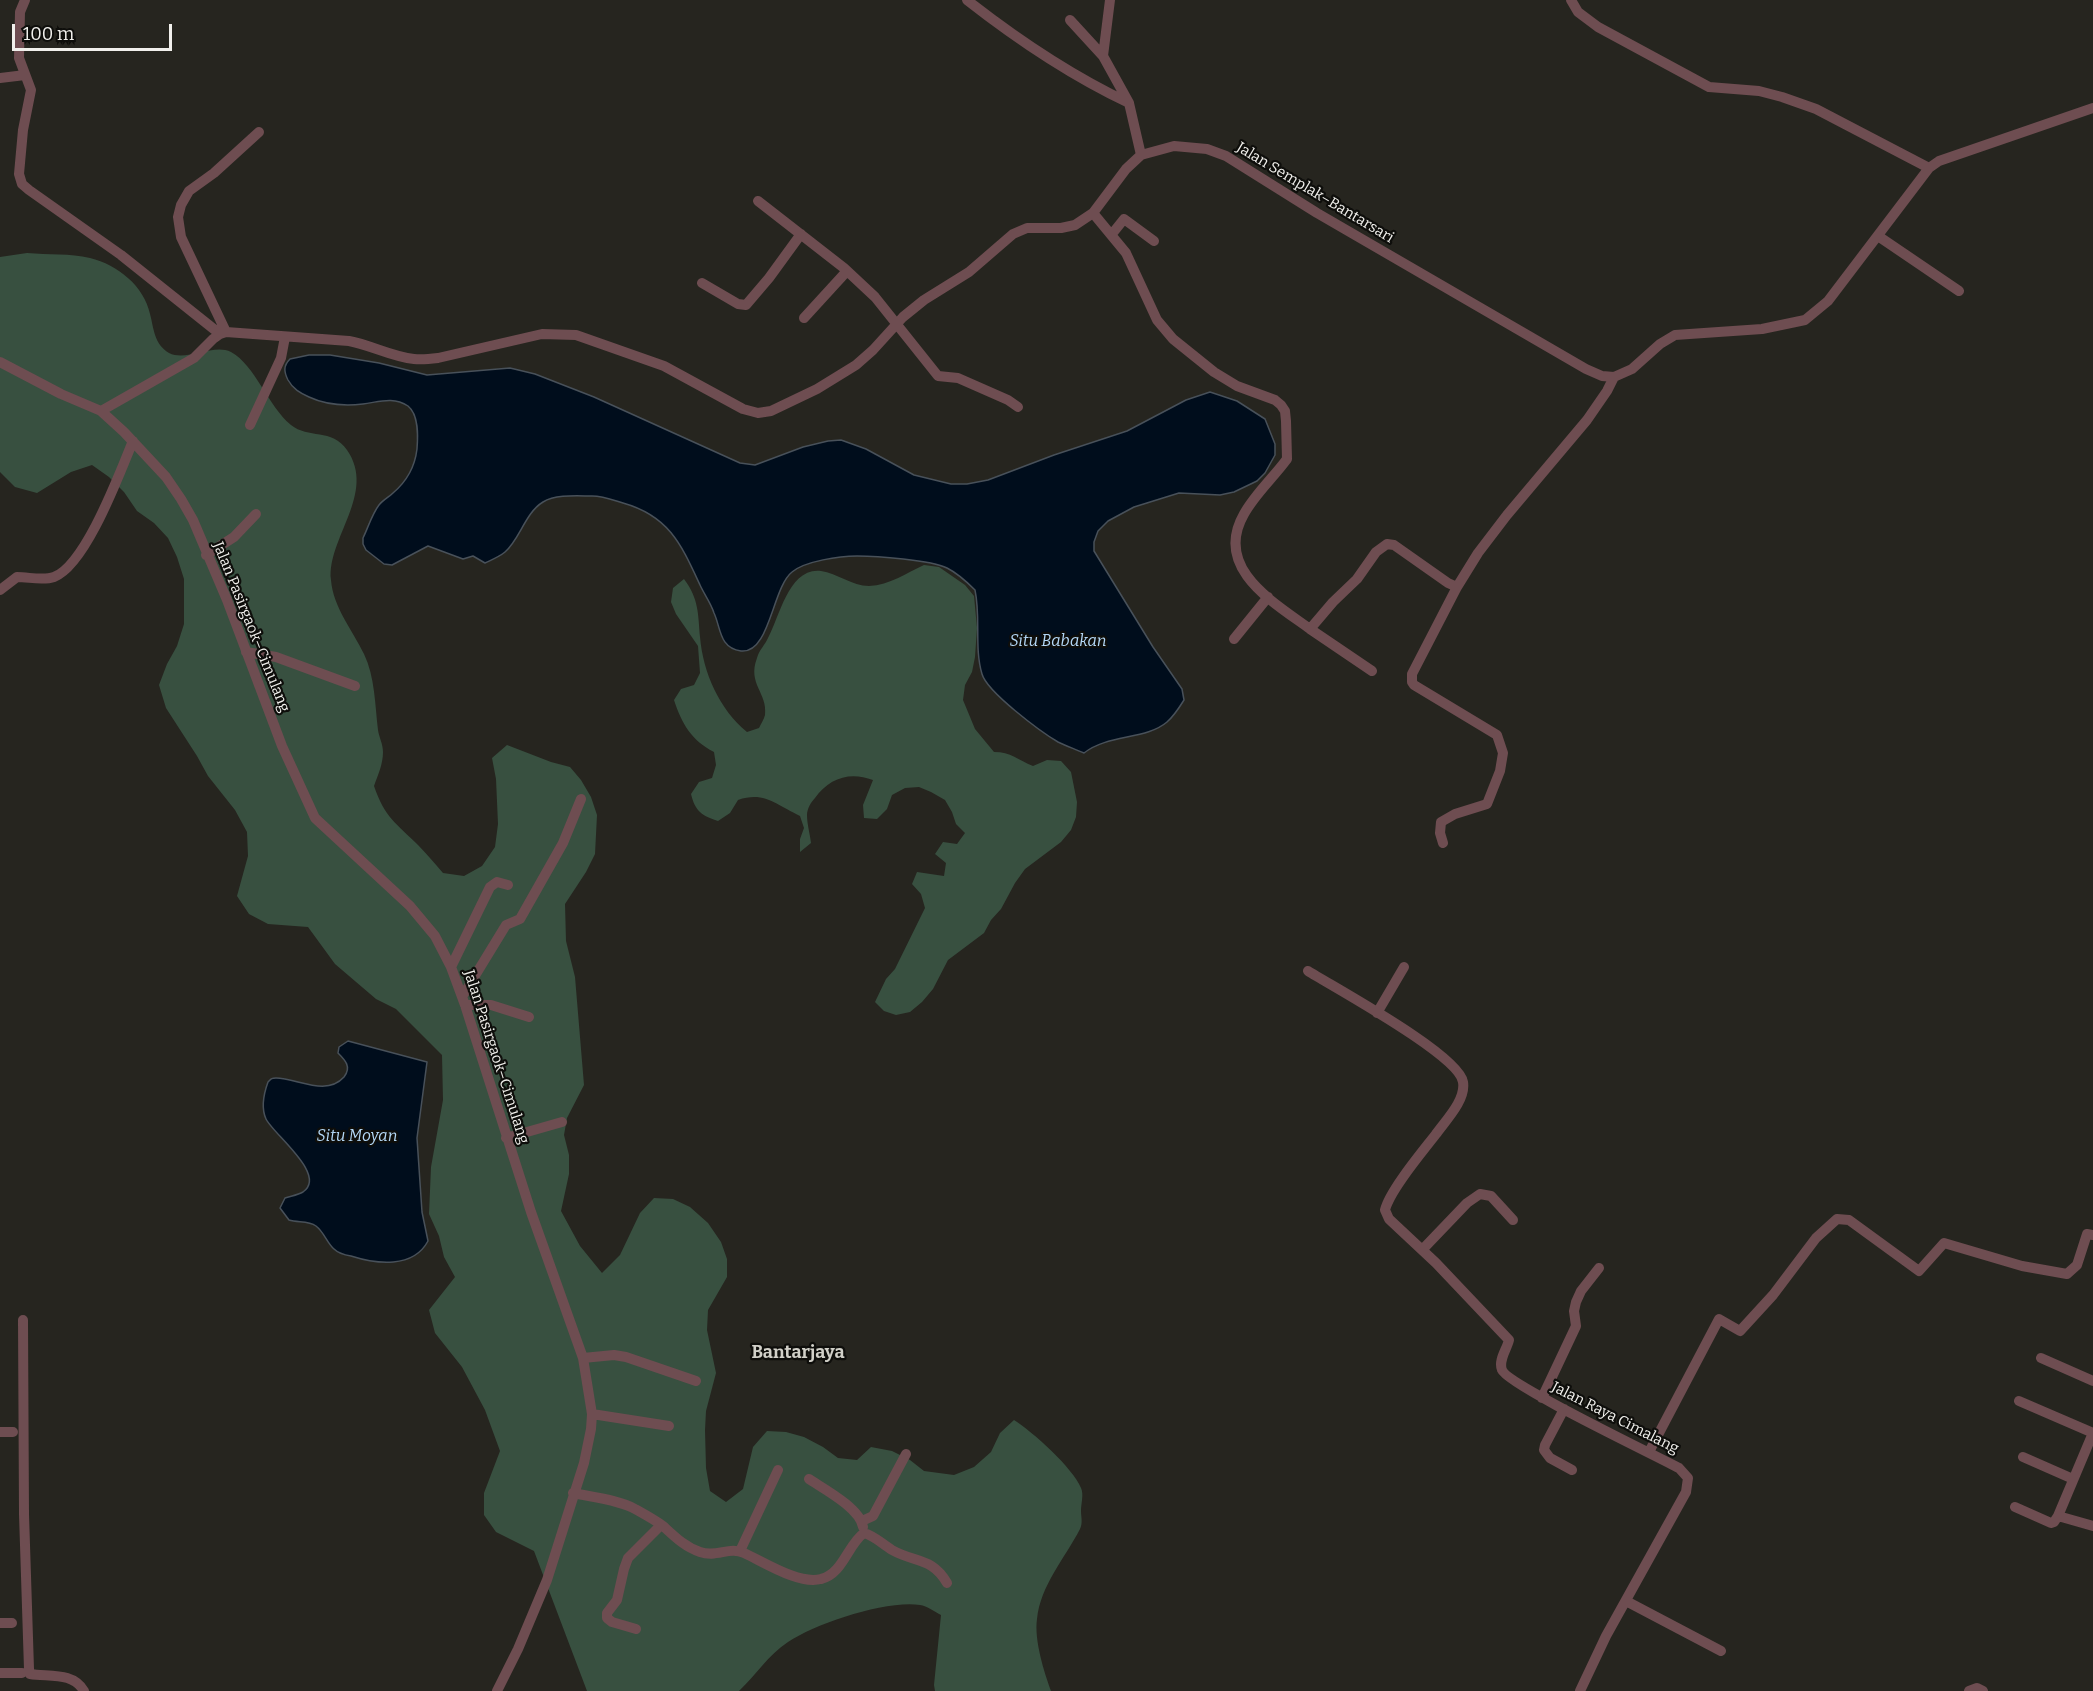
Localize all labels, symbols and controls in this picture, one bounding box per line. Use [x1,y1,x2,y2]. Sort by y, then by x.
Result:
scale bar [15,12,176,50]
text: 100 m [23,23,74,45]
street label: Jalan Semplak–Bantarsari [1233,139,1397,247]
street label: Jalan Pasirgaok–Cimulang [209,539,293,715]
water label: Situ Babakan [1009,632,1107,652]
street label: Jalan Pasirgaok–Cimulang [459,968,533,1146]
water label: Situ Moyan [317,1127,397,1147]
district label: Bantarjaya [751,1342,845,1364]
street label: Jalan Raya Cimalang [1548,1378,1682,1458]

